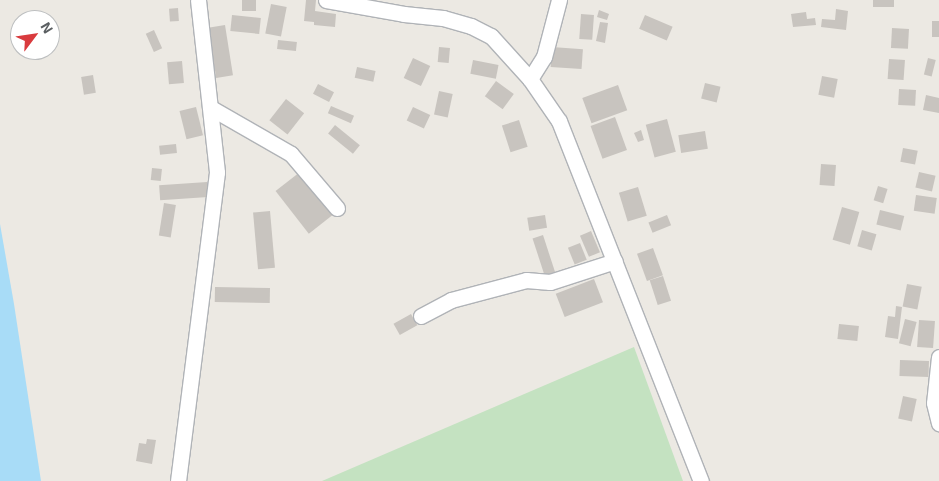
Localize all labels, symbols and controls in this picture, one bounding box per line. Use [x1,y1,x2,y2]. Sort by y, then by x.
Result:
north arrow [10,10,60,60]
text: N [38,19,57,36]

